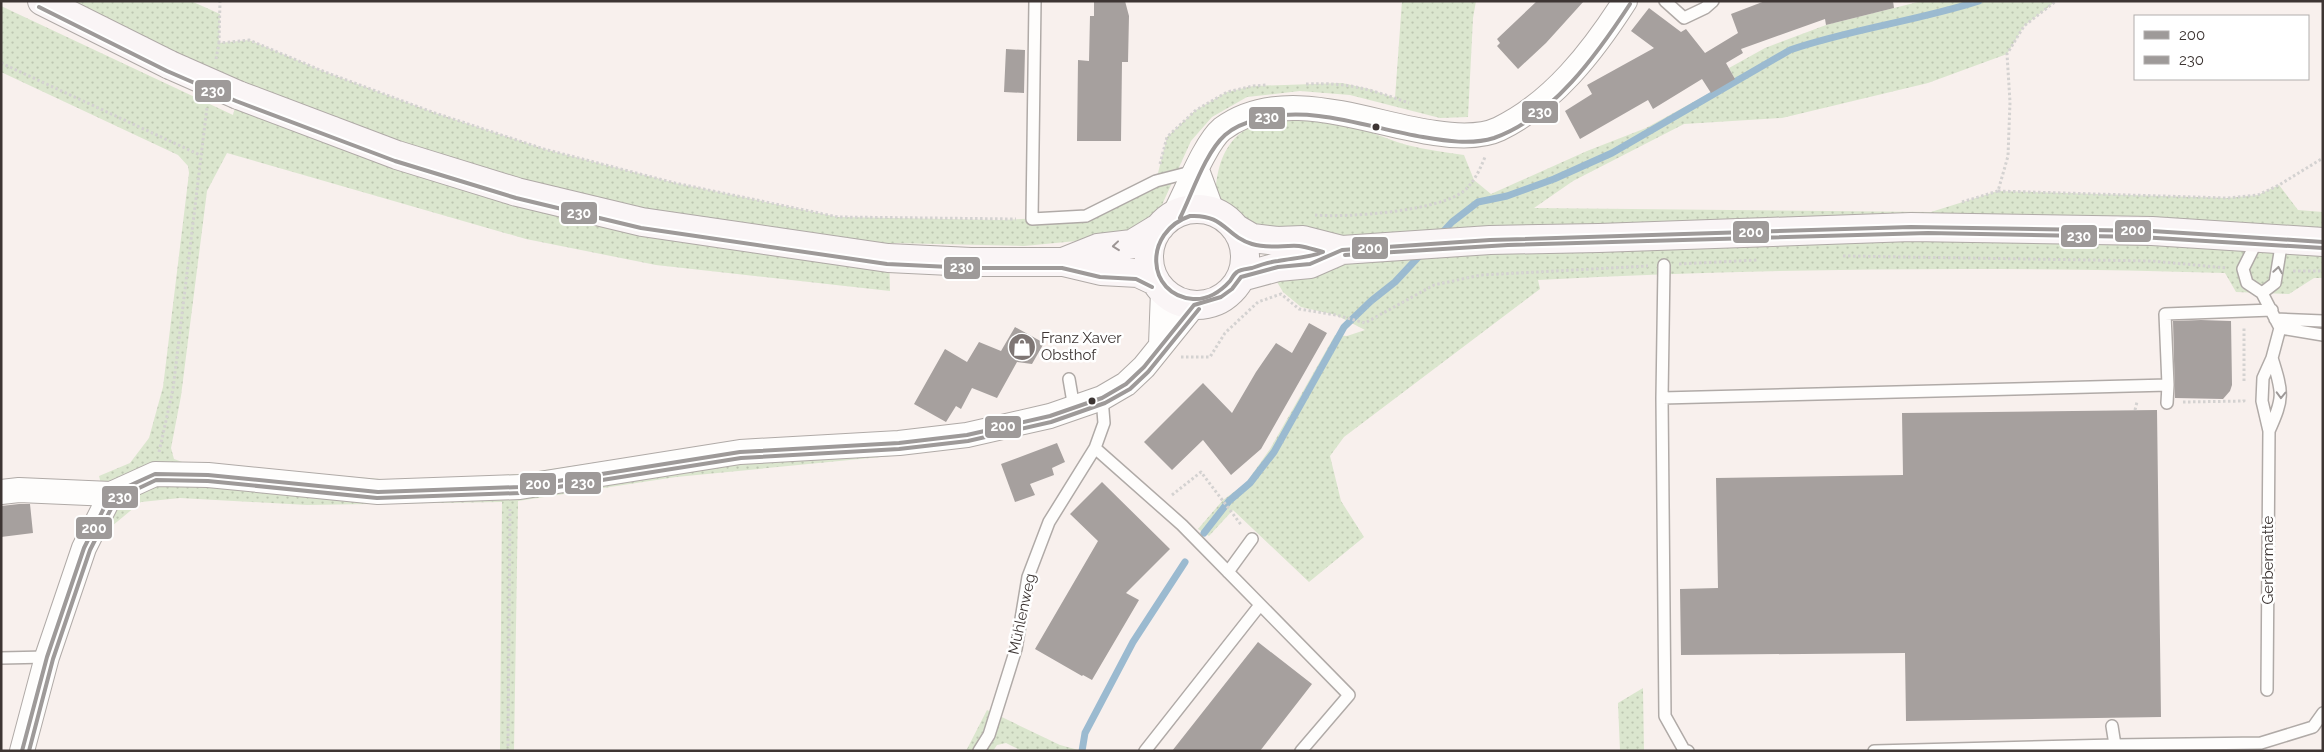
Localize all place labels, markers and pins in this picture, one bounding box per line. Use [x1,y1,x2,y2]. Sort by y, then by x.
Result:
unlabelled marker [1371,122,1381,132]
place label: Franz Xaver Obsthof [1041,329,1122,364]
shop icon: Franz Xaver Obsthof [1007,332,1037,362]
unlabelled marker [1087,396,1097,406]

